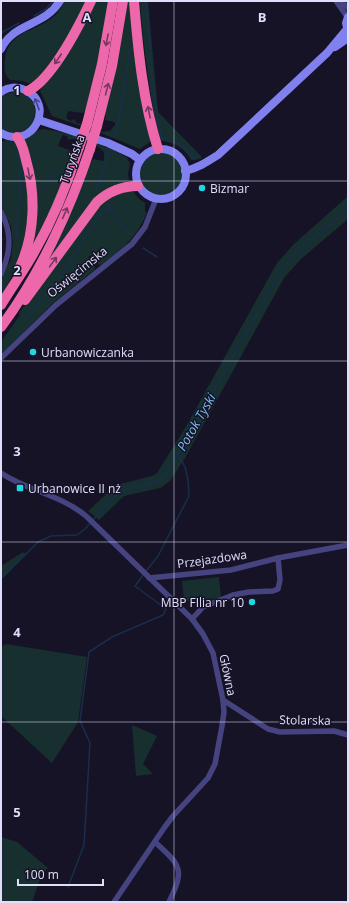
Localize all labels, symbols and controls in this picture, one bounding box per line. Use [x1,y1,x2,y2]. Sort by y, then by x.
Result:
text: A [83,8,92,26]
text: B [258,8,267,26]
one-way arrow [102,33,110,46]
one-way arrow [54,54,62,65]
text: 1 [13,81,21,99]
one-way arrow [104,82,111,95]
one-way arrow [33,98,41,110]
one-way arrow [145,105,153,118]
street label: Turyńska [55,132,89,186]
one-way arrow [26,167,34,180]
place label: Bizmar [210,180,249,197]
marker: Bizmar [197,183,207,193]
one-way arrow [62,208,69,220]
street label: Oświęcimska [43,243,111,301]
one-way arrow [49,257,57,268]
text: 2 [13,261,21,279]
place label: Urbanowiczanka [41,344,134,361]
marker: Urbanowiczanka [28,347,38,357]
water label: Potok Tyski [172,389,220,454]
text: 3 [13,442,21,460]
place label: Urbanowice II nż [28,480,121,497]
marker: Urbanowice II nż [15,483,25,493]
street label: Przejazdowa [176,546,248,572]
place label: MBP FIlia nr 10 [161,594,244,611]
marker: MBP FIlia nr 10 [247,597,257,607]
text: 4 [13,623,21,641]
street label: Główna [215,653,241,697]
street label: Stolarska [279,711,331,729]
text: 5 [13,803,21,821]
scale bar [18,861,103,887]
text: 100 m [24,866,59,883]

